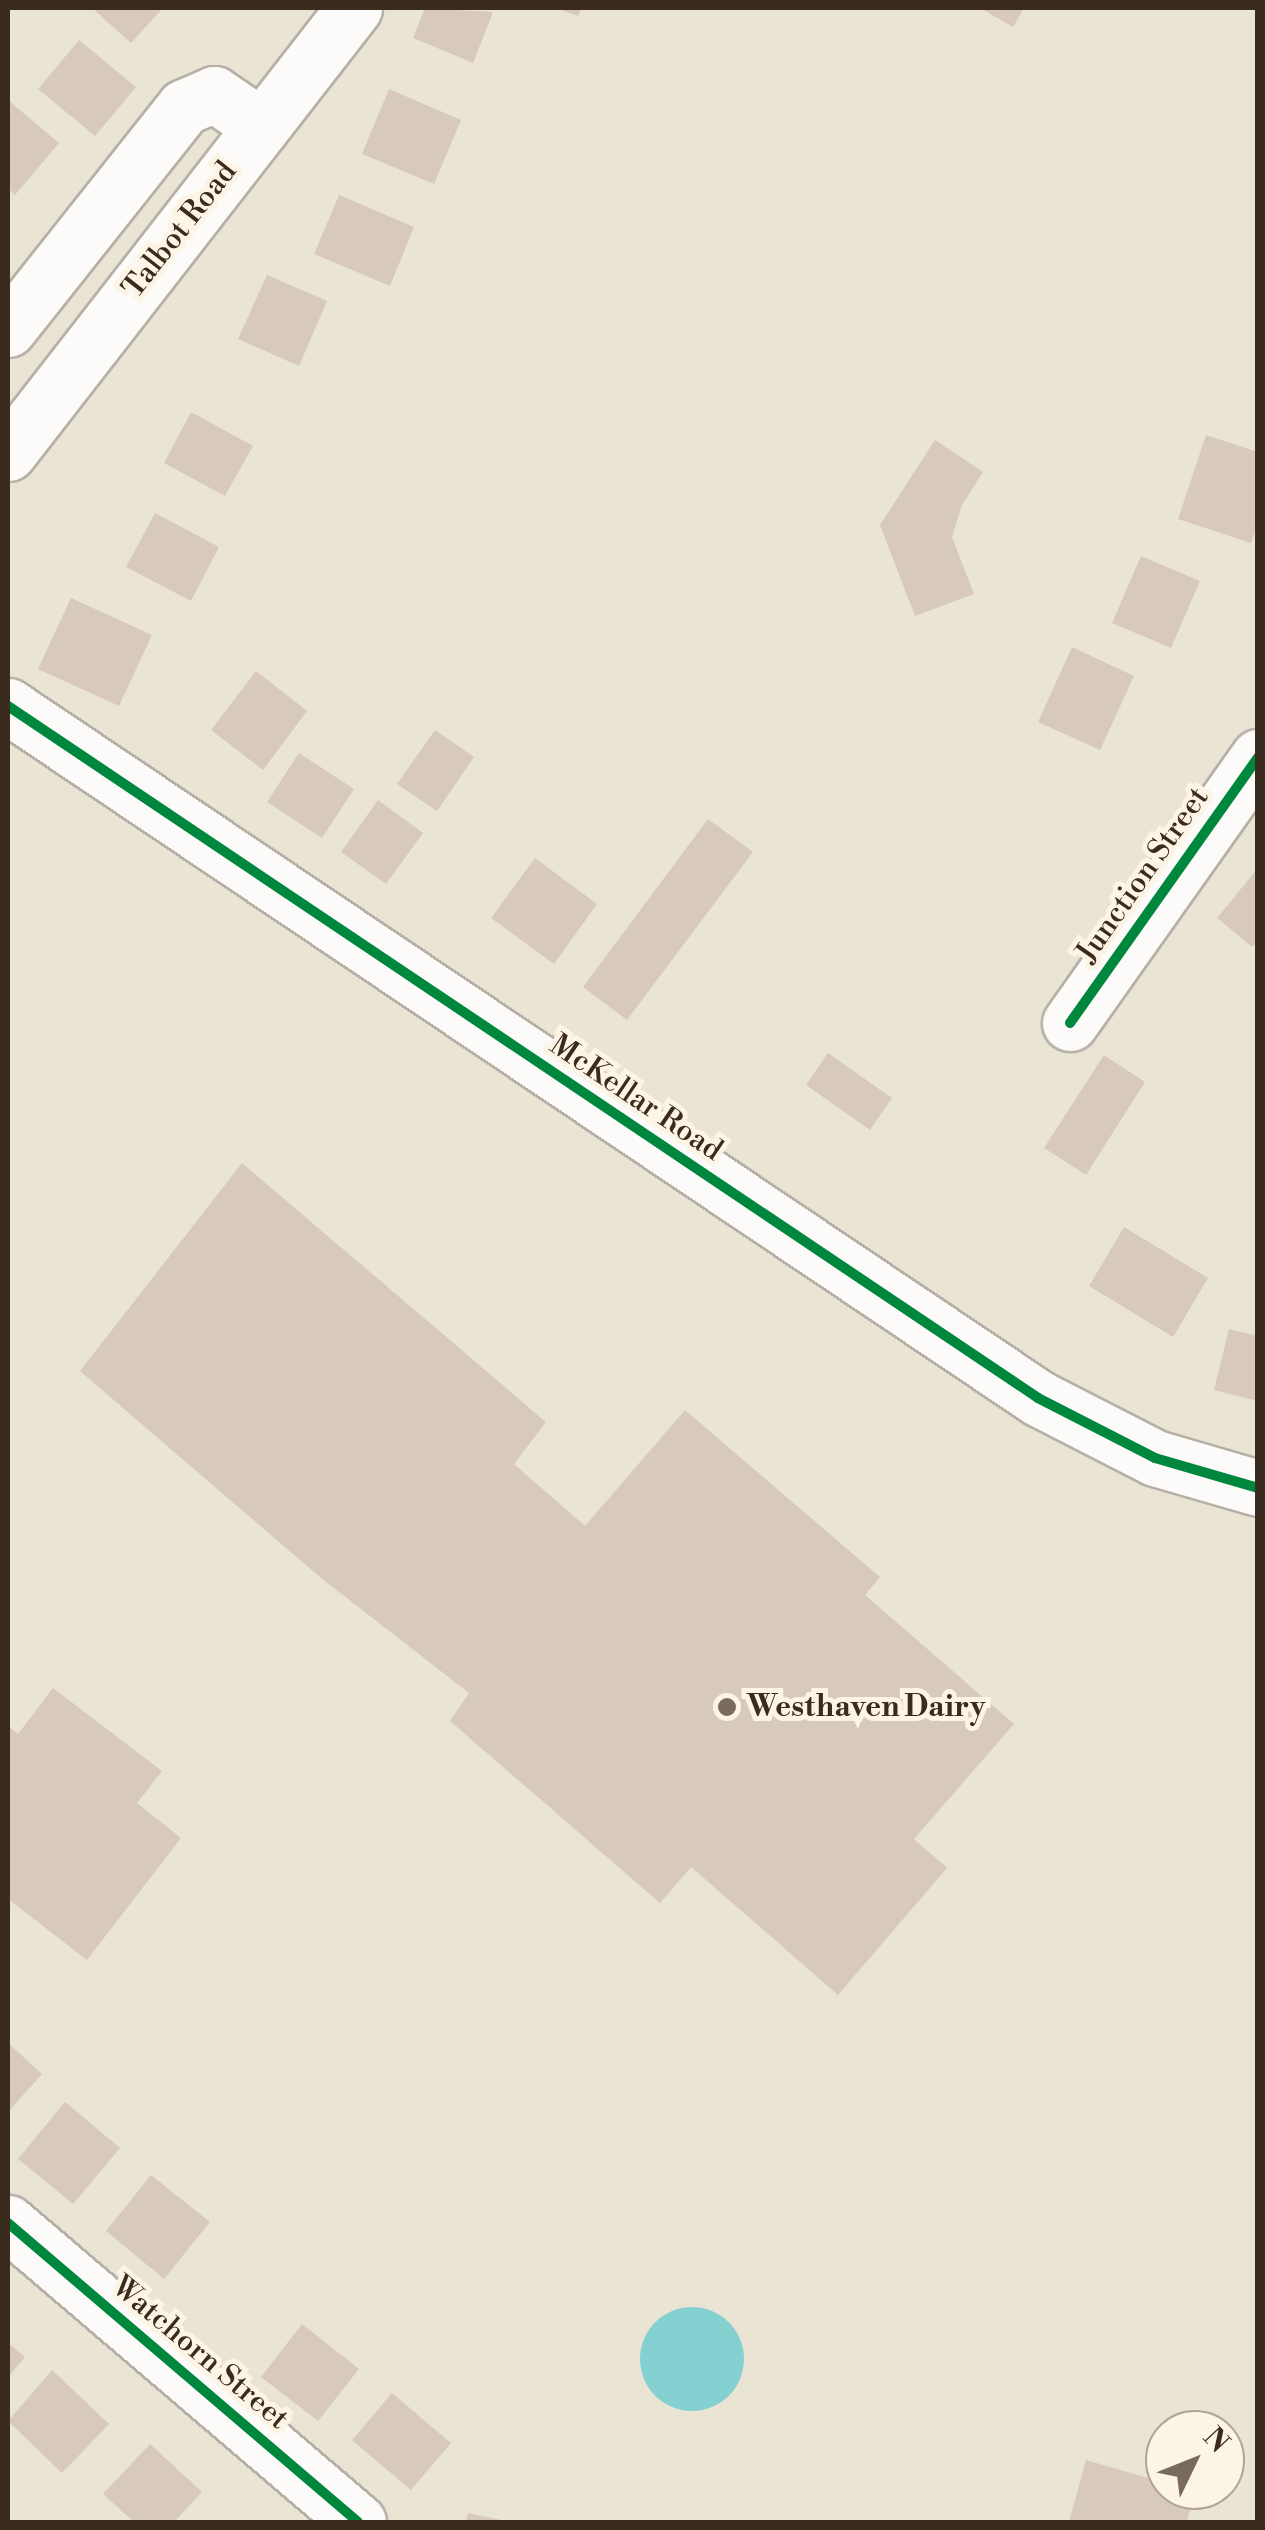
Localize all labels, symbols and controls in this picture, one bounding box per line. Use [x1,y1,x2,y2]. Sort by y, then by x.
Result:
street label: Talbot Road [115,154,245,306]
street label: Junction Street [1069,780,1217,970]
street label: McKellar Road [543,1027,729,1169]
place label: Westhaven Dairy [747,1689,985,1725]
marker: Westhaven Dairy [716,1696,738,1718]
street label: Watchorn Street [104,2269,296,2437]
north arrow [1145,2410,1245,2510]
text: N [1195,2421,1236,2461]

